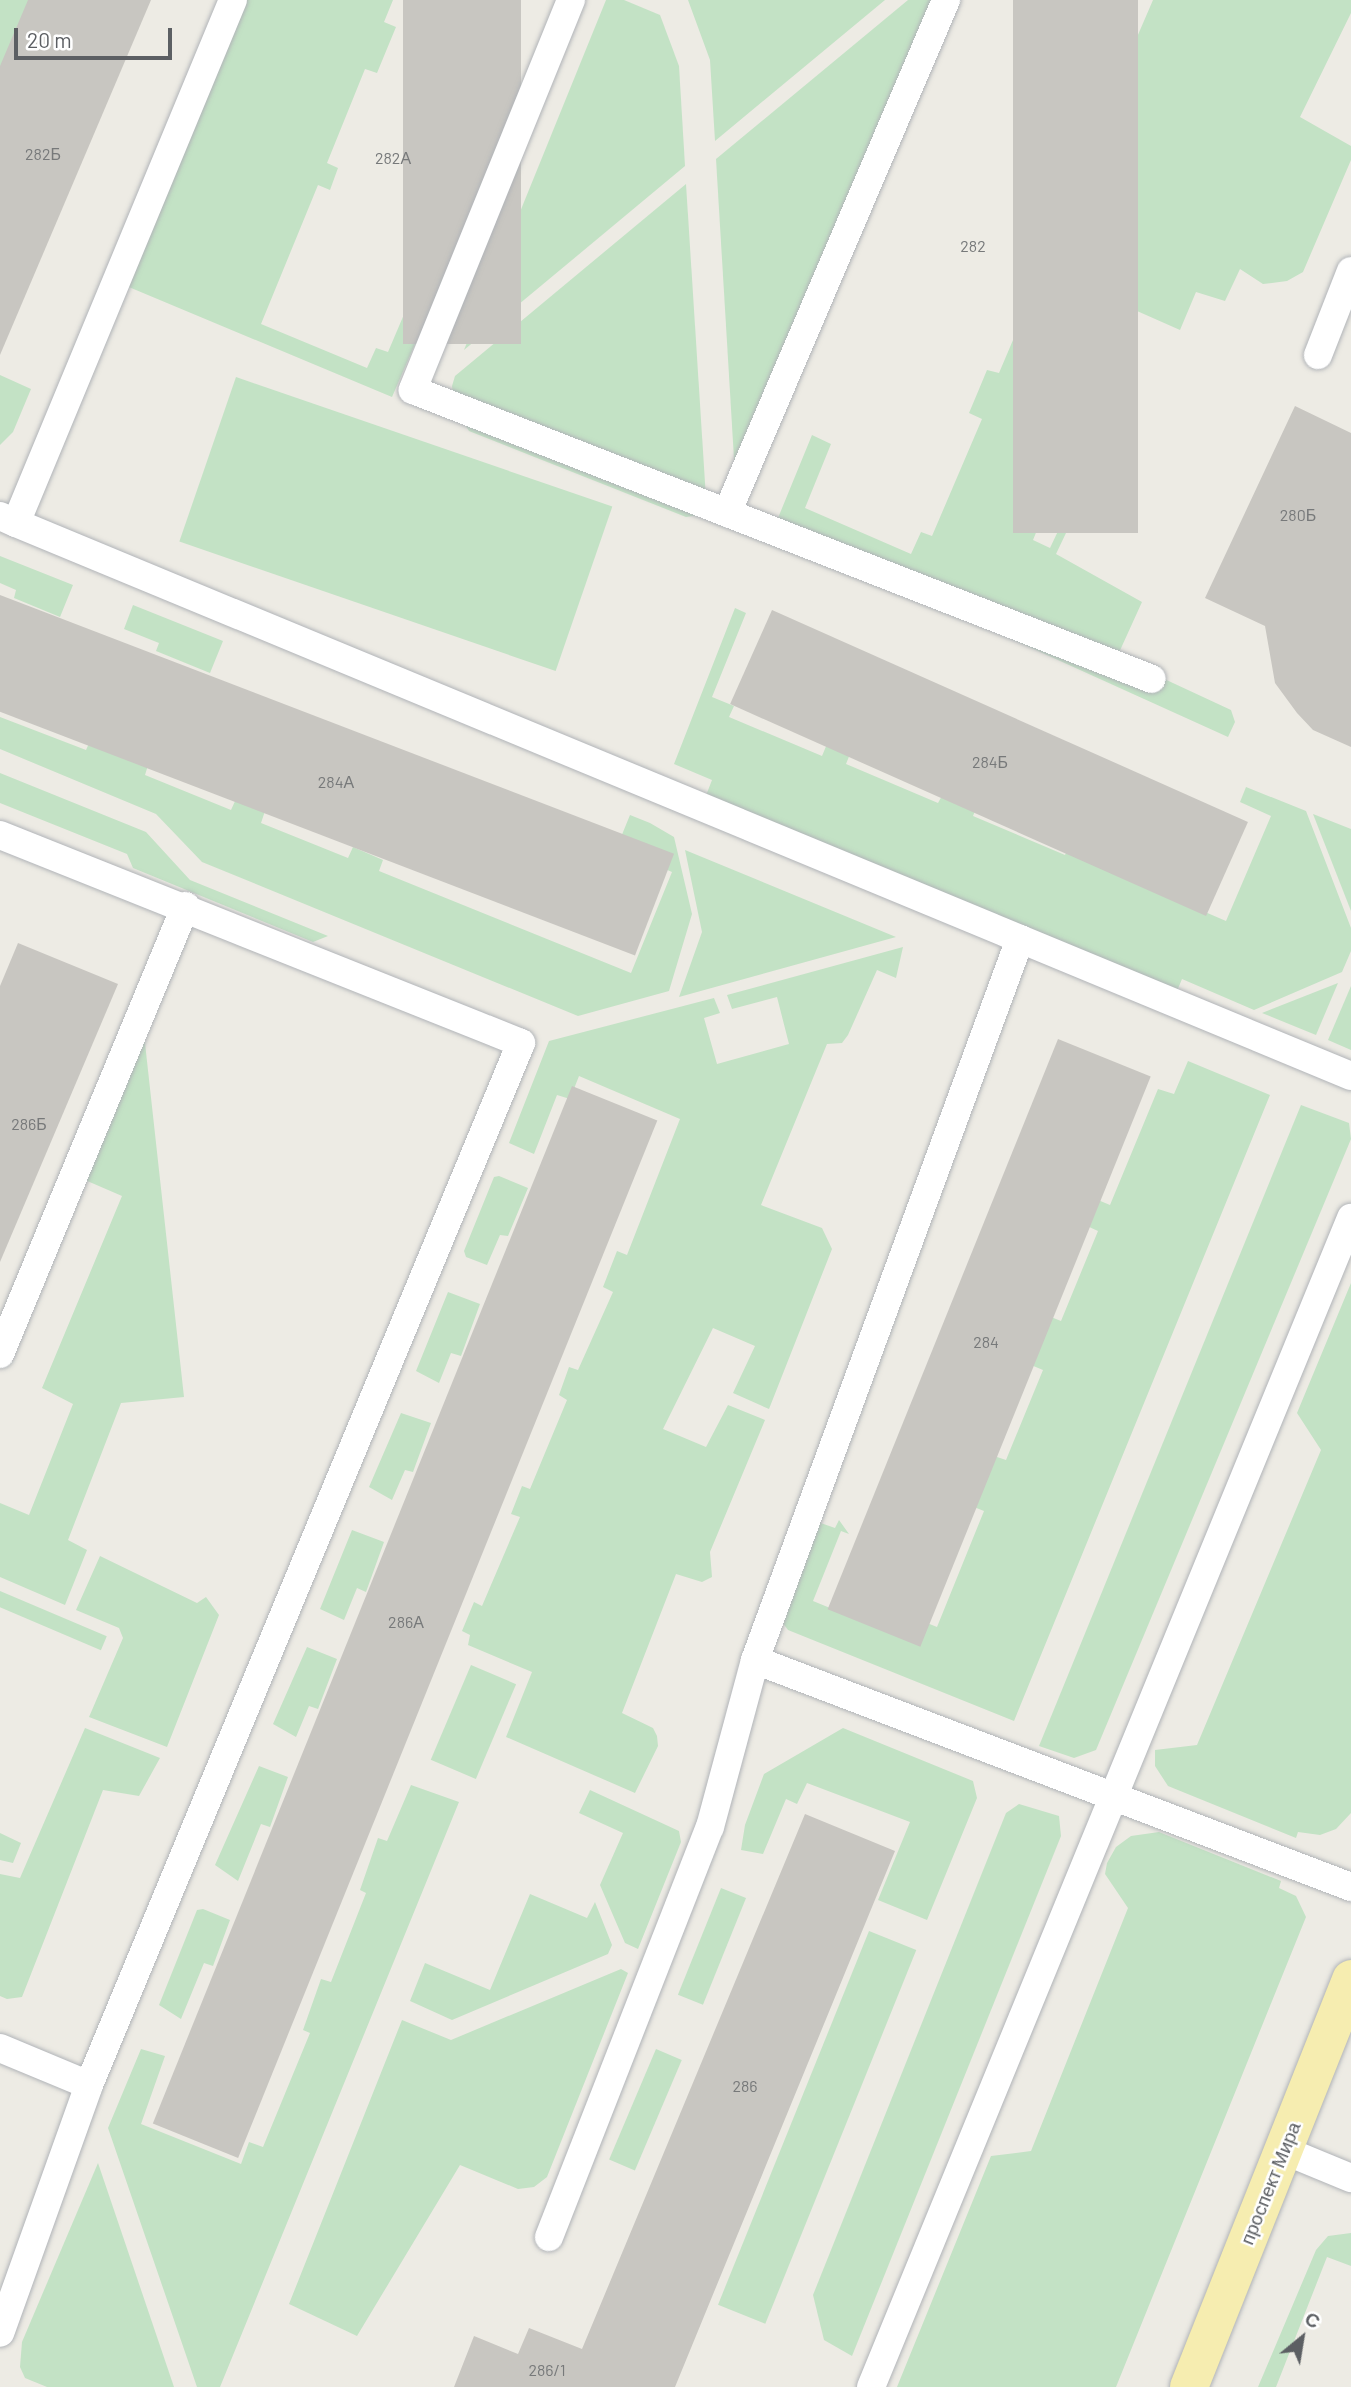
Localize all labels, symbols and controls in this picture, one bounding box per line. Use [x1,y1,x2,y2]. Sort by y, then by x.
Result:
scale bar [18,14,175,58]
text: 20 m [27,27,72,52]
house number: 282Б [25,144,61,164]
house number: 282А [375,148,411,168]
house number: 282 [960,236,986,256]
house number: 280Б [1280,505,1316,525]
house number: 284Б [972,752,1008,772]
house number: 284А [318,772,354,792]
house number: 286Б [11,1114,47,1134]
house number: 284 [973,1332,999,1352]
house number: 286А [388,1612,424,1632]
house number: 286 [732,2076,758,2096]
street label: проспект Мира [1235,2118,1305,2248]
north arrow [1267,2303,1337,2373]
text: С [1301,2306,1324,2333]
house number: 286/1 [528,2360,566,2380]

